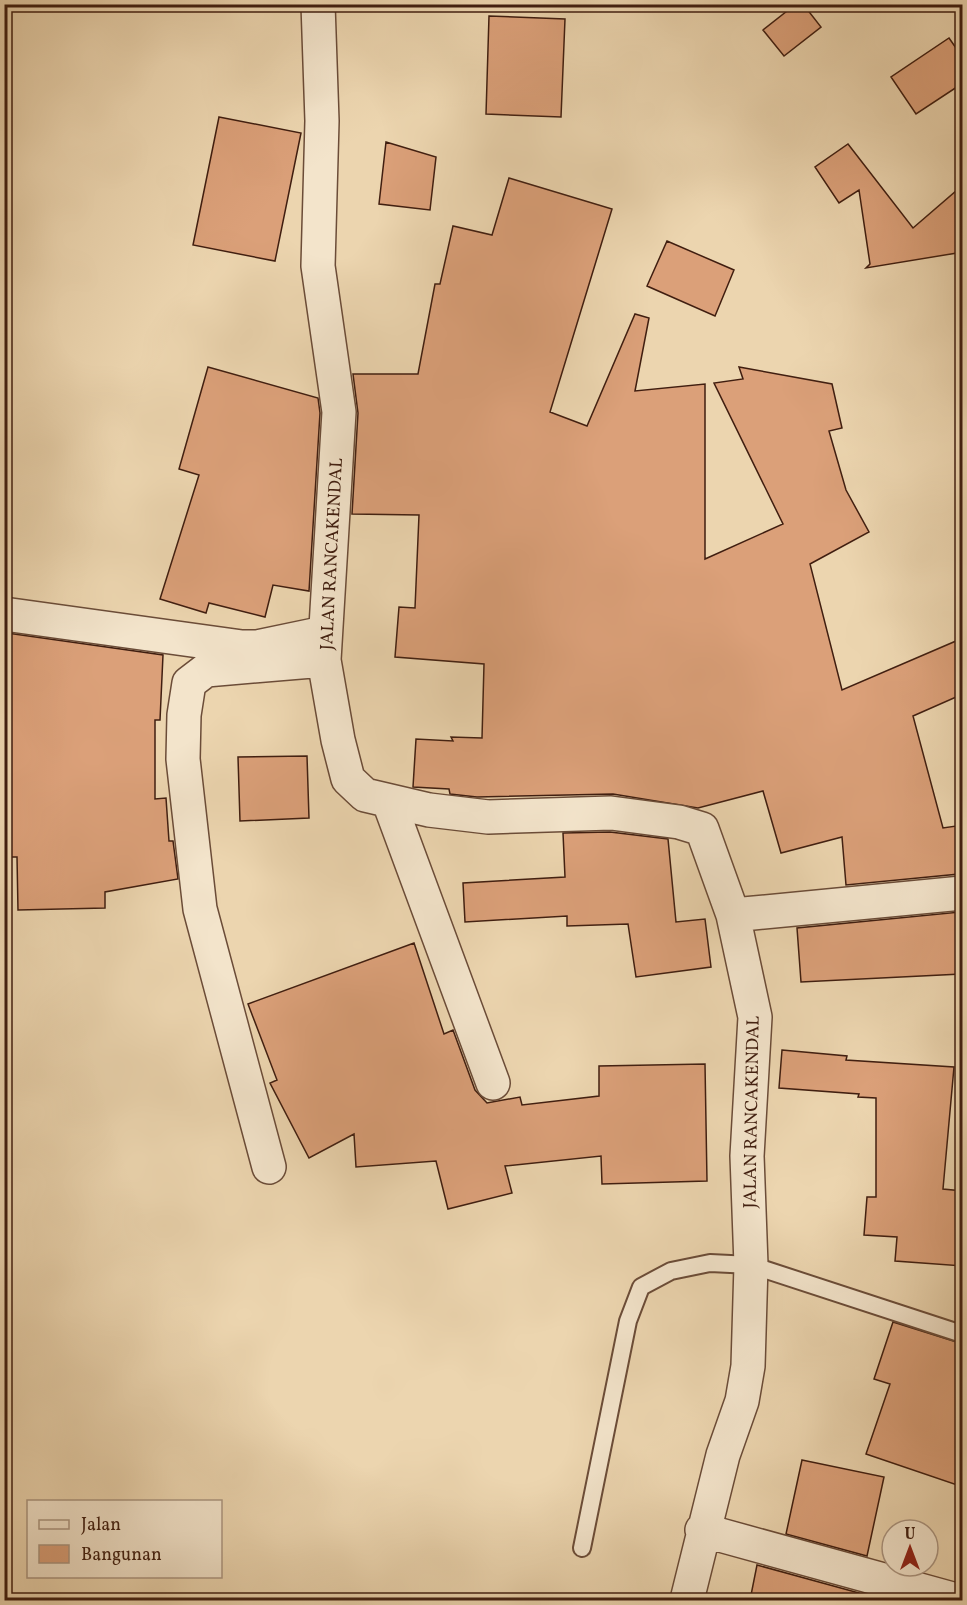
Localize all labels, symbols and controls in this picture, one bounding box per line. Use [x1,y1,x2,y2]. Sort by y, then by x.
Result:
street label: JALAN RANCAKENDAL [315,457,350,651]
street label: JALAN RANCAKENDAL [738,1016,767,1209]
legend [27,1500,222,1578]
text: Jalan [81,1513,121,1538]
north arrow [880,1518,940,1578]
text: U [905,1524,916,1546]
text: Bangunan [81,1543,162,1568]

